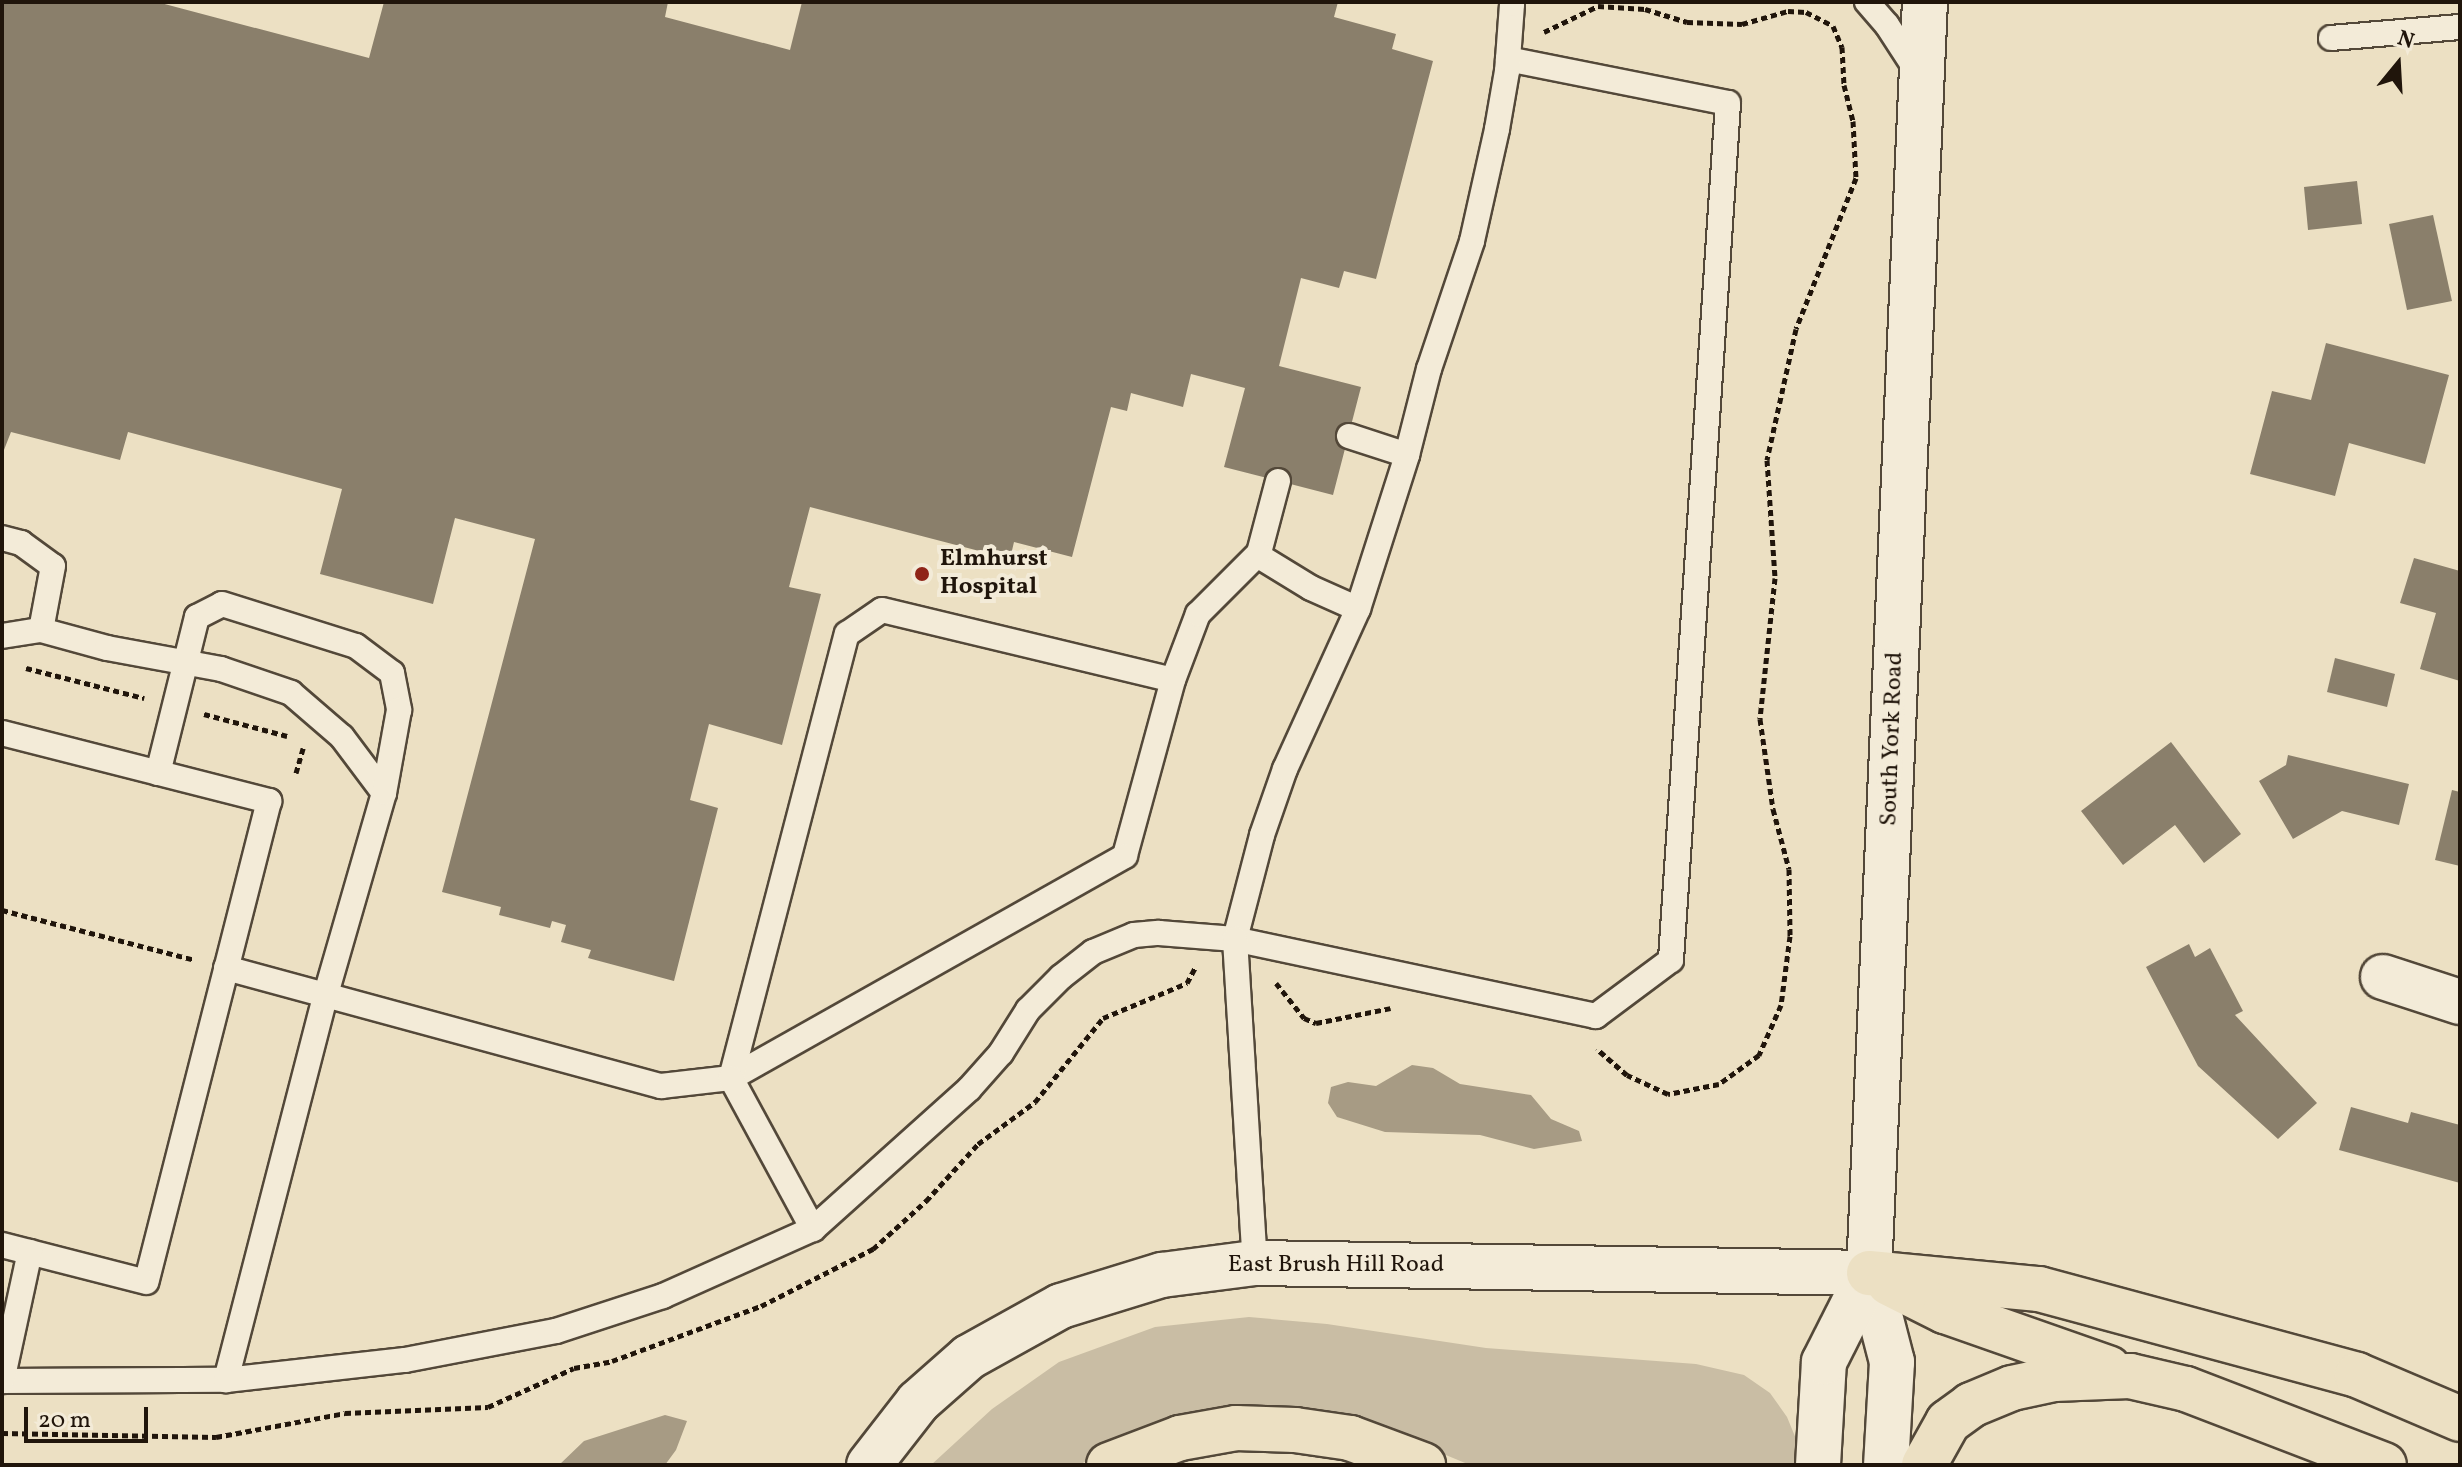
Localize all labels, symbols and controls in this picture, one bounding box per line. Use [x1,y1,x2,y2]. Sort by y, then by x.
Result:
text: N [2393,23,2418,58]
north arrow [2358,24,2438,104]
place label: Elmhurst Hospital [940,546,1048,602]
marker: Elmhurst Hospital [911,563,933,585]
street label: South York Road [1876,651,1910,827]
street label: East Brush Hill Road [1228,1252,1444,1280]
scale bar [28,1391,152,1441]
text: 20 m [38,1404,91,1438]

